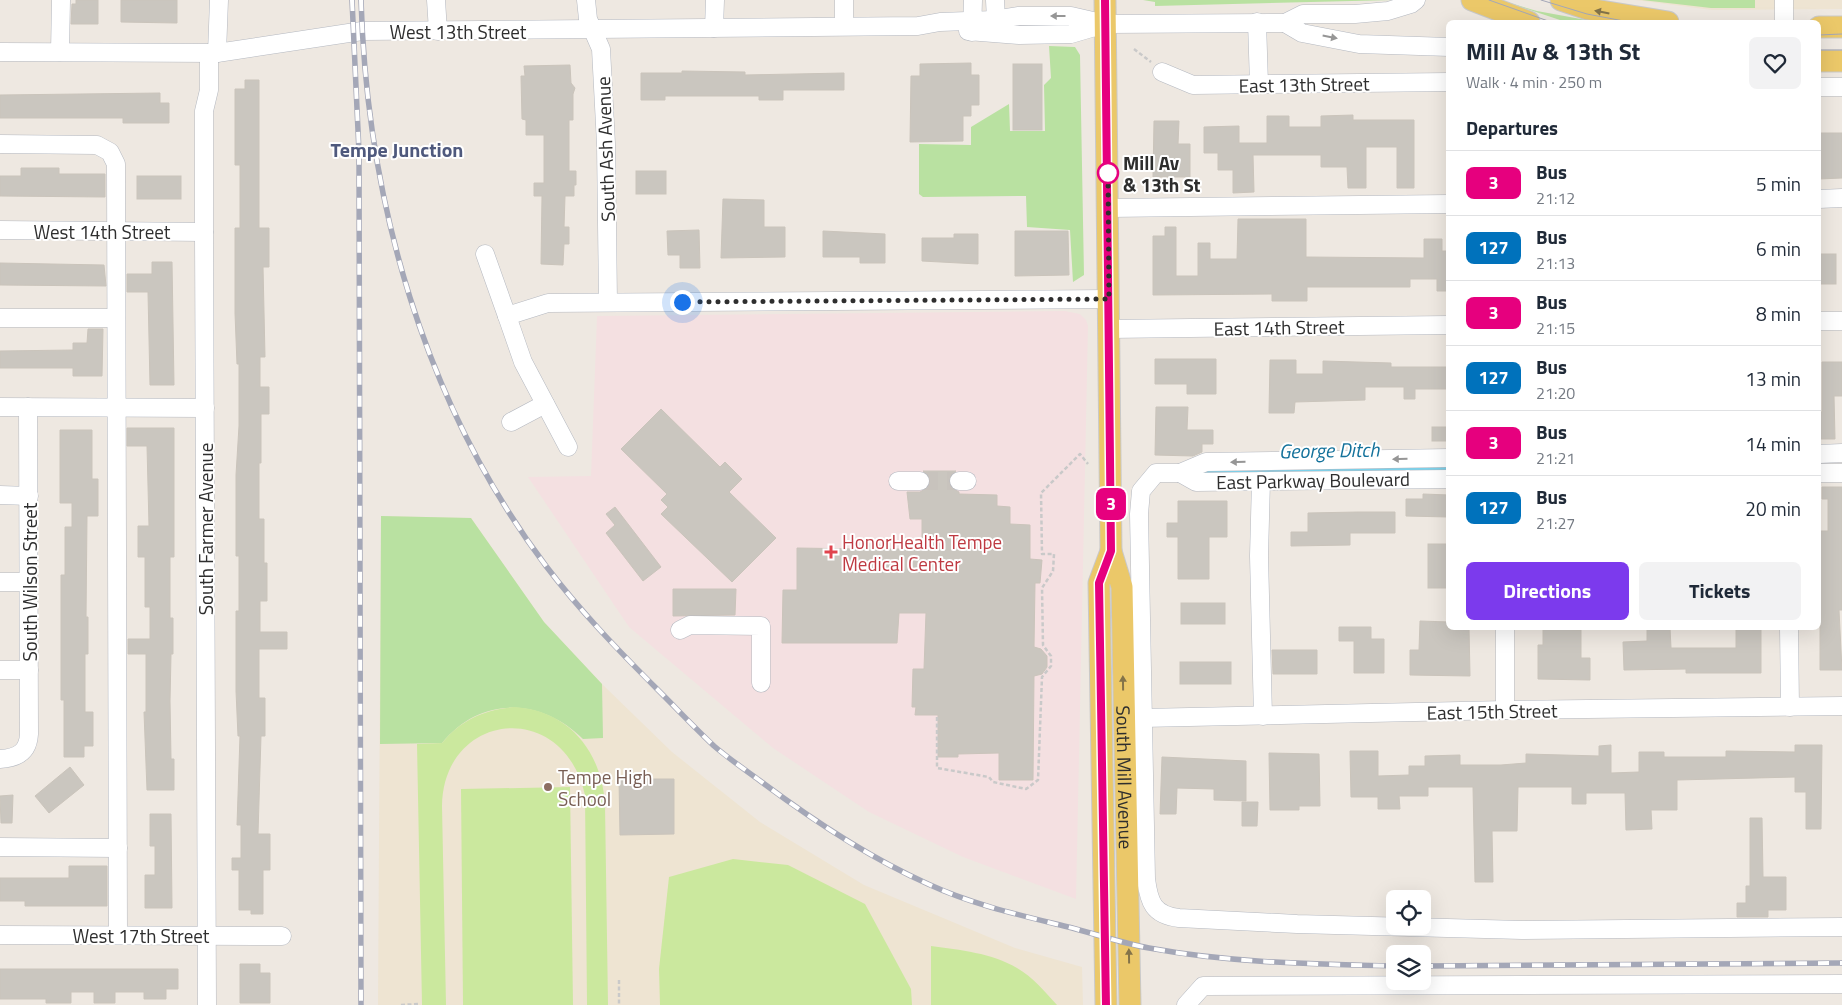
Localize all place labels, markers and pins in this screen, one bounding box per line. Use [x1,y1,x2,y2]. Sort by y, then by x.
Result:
place label: Mill Av & 13th St [1123,148,1201,199]
marker: Mill Av & 13th St [1097,162,1119,184]
place label: HonorHealth Tempe Medical Center [842,527,1002,578]
marker: HonorHealth Tempe Medical Center [824,545,838,559]
place label: Tempe High School [558,762,653,813]
marker: Tempe High School [542,781,554,793]

